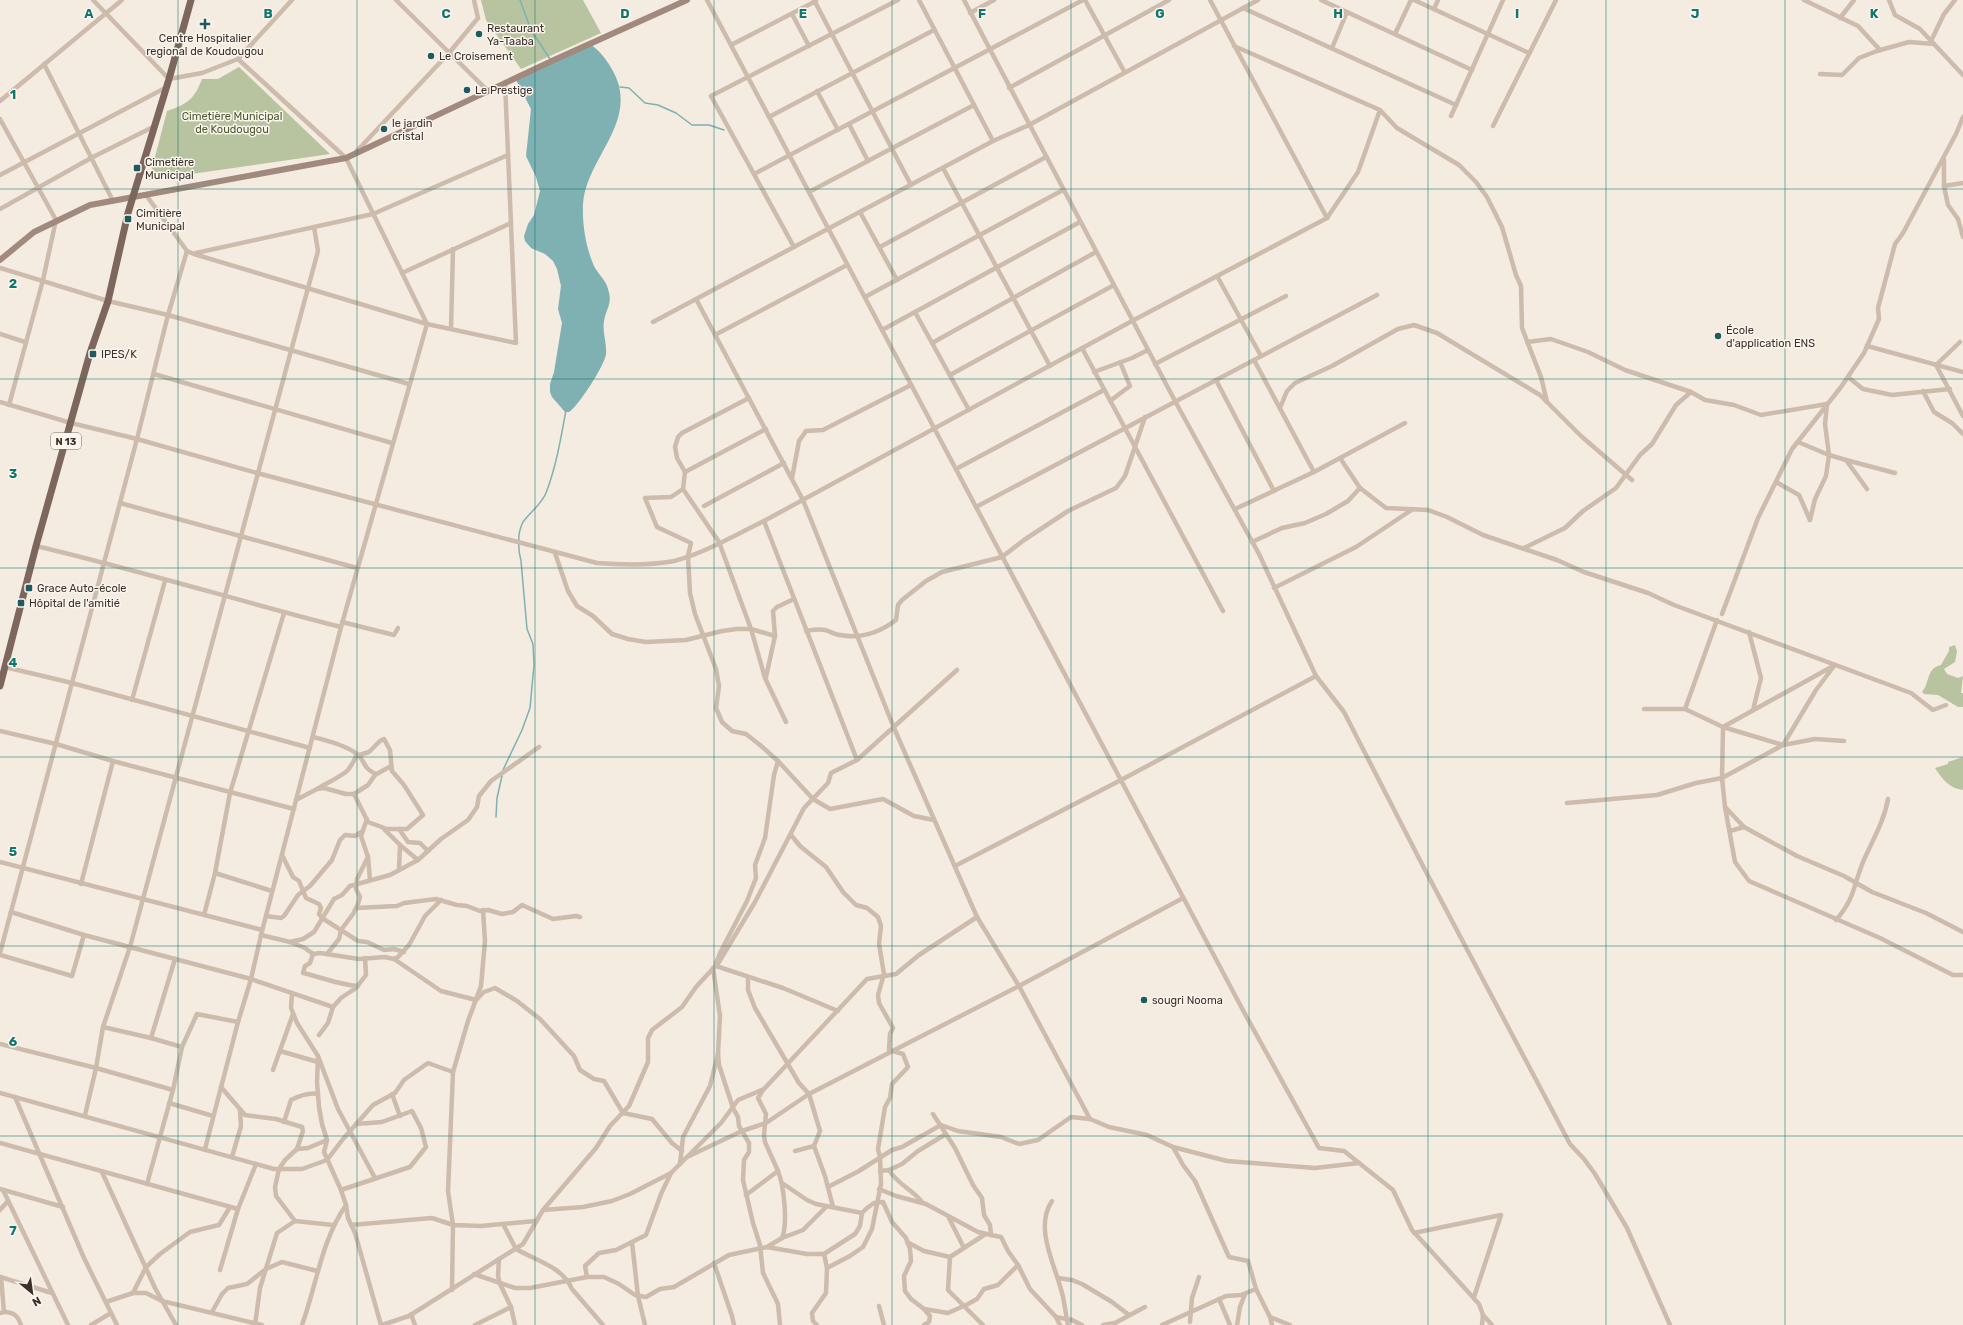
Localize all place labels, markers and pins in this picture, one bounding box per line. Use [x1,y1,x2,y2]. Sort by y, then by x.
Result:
marker: Centre Hospitalier regional de Koudougou [199,18,211,30]
place label: Restaurant Ya-Taaba [487,22,545,48]
marker: Restaurant Ya-Taaba [474,29,484,39]
place label: Centre Hospitalier regional de Koudougou [146,32,264,58]
place label: Le Croisement [439,50,514,63]
marker: Le Croisement [426,51,436,61]
place label: Le Prestige [475,84,533,97]
marker: Le Prestige [462,85,472,95]
place label: le jardin cristal [392,117,432,143]
marker: le jardin cristal [379,124,389,134]
place label: Cimetière Municipal [145,156,194,182]
marker: Cimetière Municipal [132,163,142,173]
place label: Cimitière Municipal [136,207,185,233]
marker: Cimitière Municipal [123,214,133,224]
place label: École d'application ENS [1726,324,1815,350]
marker: École d'application ENS [1713,331,1723,341]
place label: IPES/K [101,348,137,361]
marker: IPES/K [88,349,98,359]
place label: Grace Auto-école [37,582,127,595]
marker: Grace Auto-école [24,583,34,593]
place label: Hôpital de l'amitié [29,597,120,610]
marker: Hôpital de l'amitié [16,598,26,608]
place label: sougri Nooma [1152,994,1223,1007]
marker: sougri Nooma [1139,995,1149,1005]

